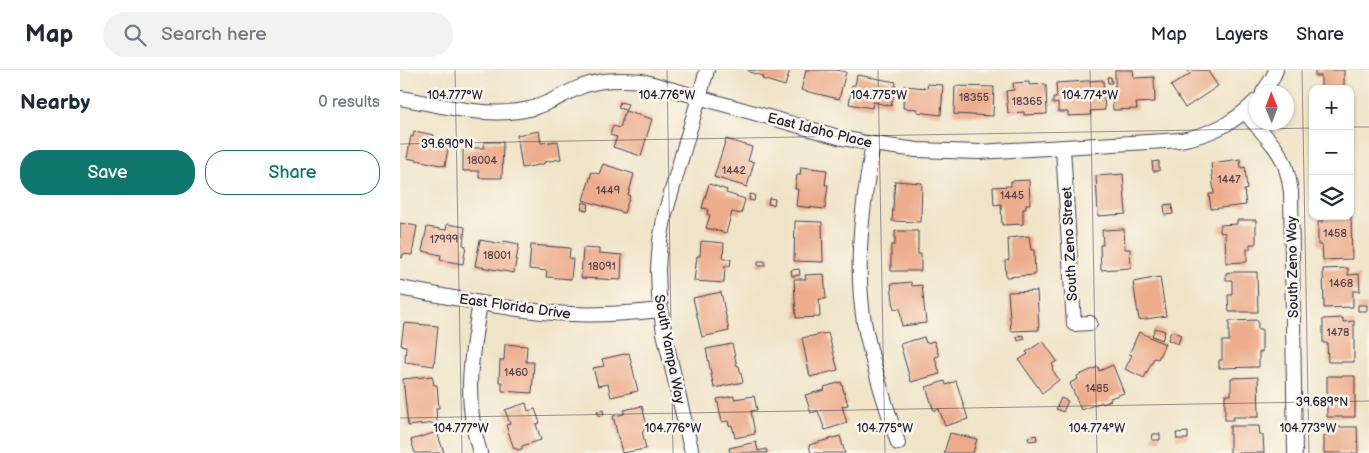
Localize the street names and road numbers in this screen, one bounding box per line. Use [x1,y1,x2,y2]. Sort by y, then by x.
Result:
street label: East Idaho Place [766,109,874,152]
street label: South Zeno Street [1058,186,1081,302]
street label: South Zeno Way [1283,215,1302,318]
street label: East Florida Drive [458,290,572,323]
street label: South Yampa Way [651,293,689,406]

